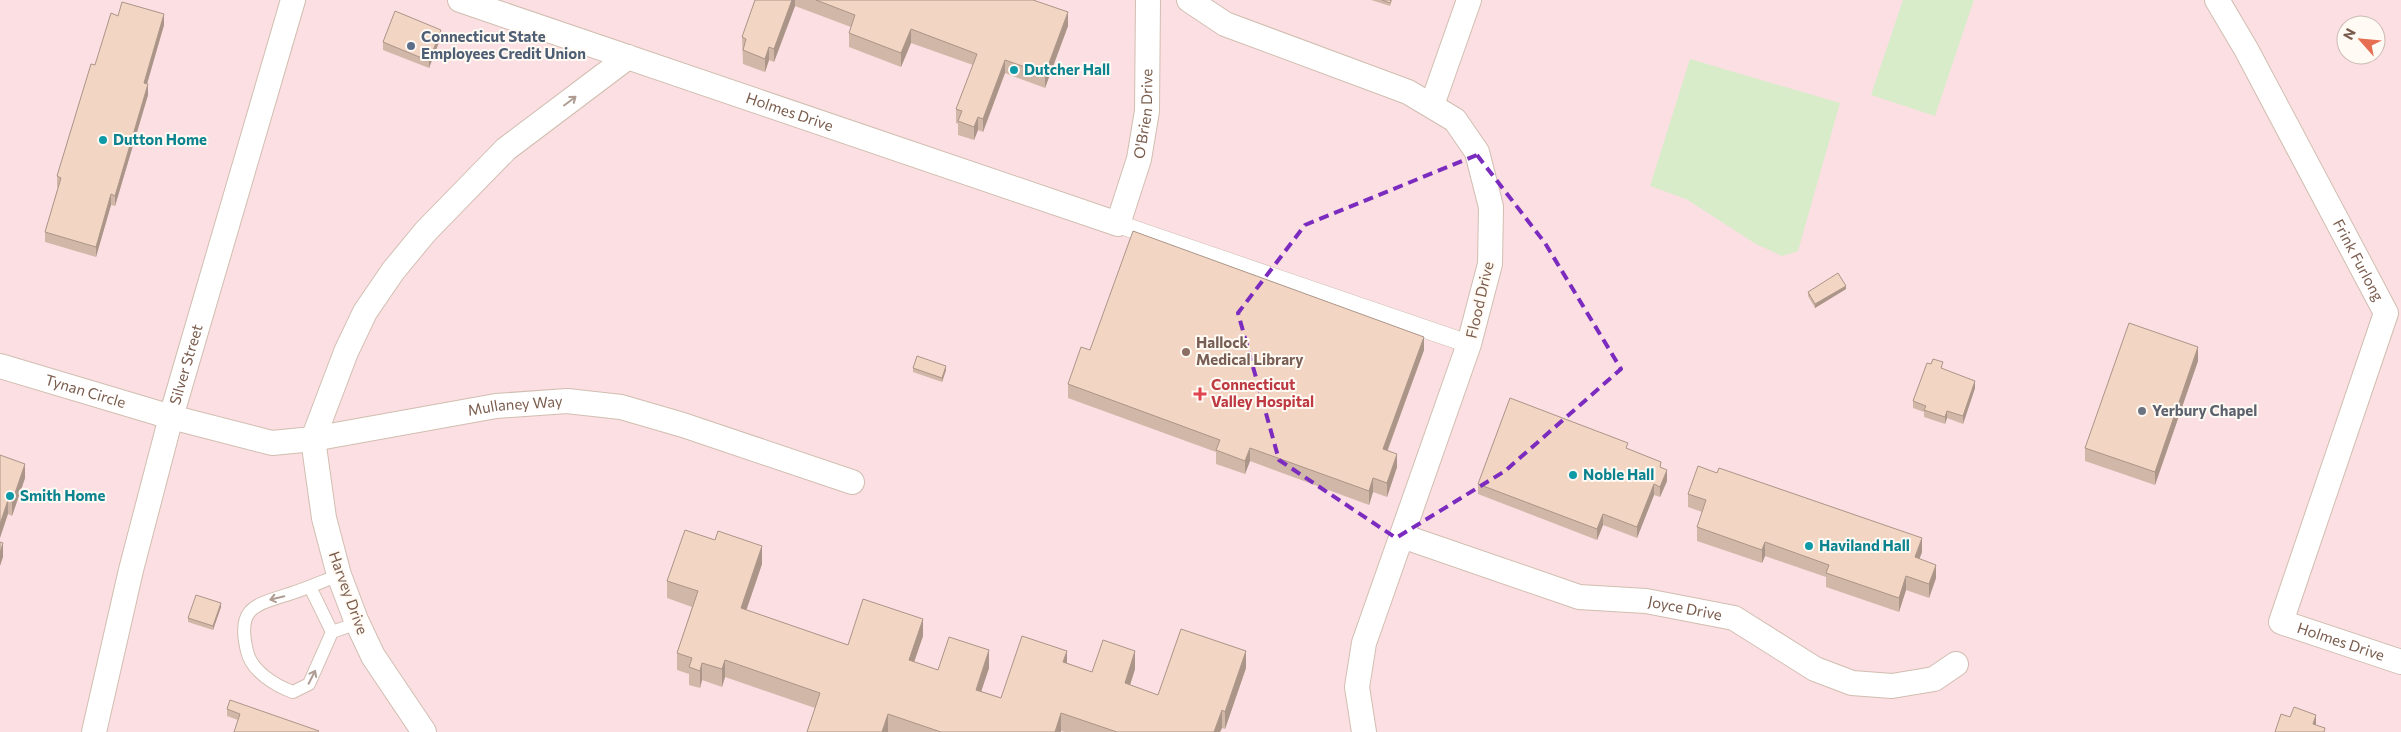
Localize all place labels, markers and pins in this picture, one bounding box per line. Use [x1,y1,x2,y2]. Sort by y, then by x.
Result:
place label: Connecticut State Employees Credit Union [421,27,586,62]
marker: Connecticut State Employees Credit Union [405,40,417,52]
place label: Dutcher Hall [1024,60,1110,78]
marker: Dutcher Hall [1008,64,1020,76]
place label: Dutton Home [113,130,207,148]
marker: Dutton Home [97,134,109,146]
place label: Hallock Medical Library [1196,333,1304,368]
marker: Hallock Medical Library [1180,346,1192,358]
place label: Connecticut Valley Hospital [1211,375,1314,410]
marker: Connecticut Valley Hospital [1193,387,1207,401]
place label: Yerbury Chapel [2152,401,2257,419]
marker: Yerbury Chapel [2136,405,2148,417]
place label: Noble Hall [1583,465,1654,483]
marker: Noble Hall [1567,469,1579,481]
place label: Smith Home [20,486,105,504]
marker: Smith Home [4,490,16,502]
place label: Haviland Hall [1819,536,1910,554]
marker: Haviland Hall [1803,540,1815,552]

